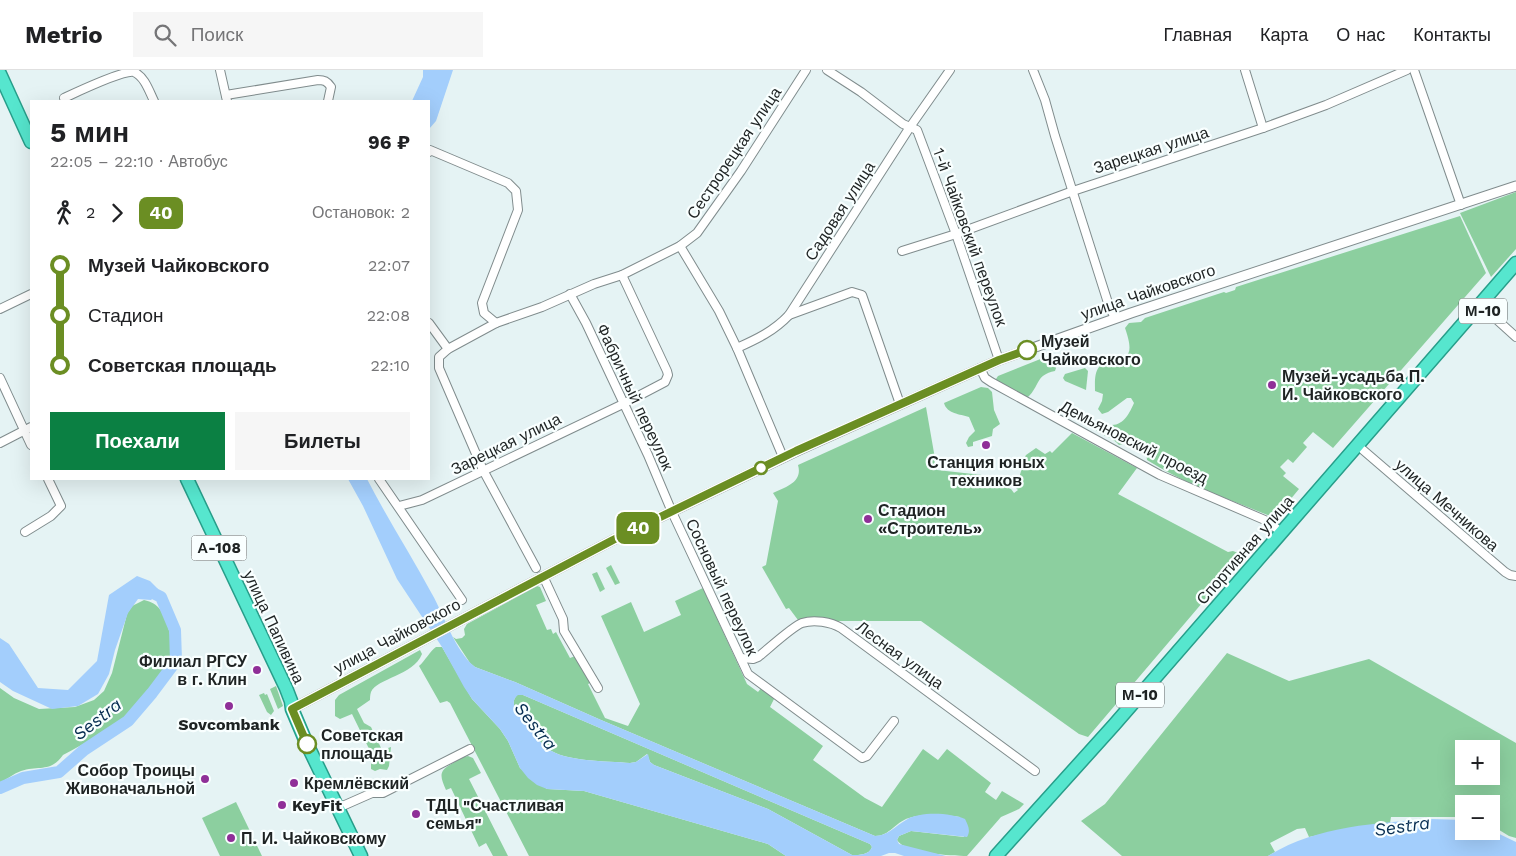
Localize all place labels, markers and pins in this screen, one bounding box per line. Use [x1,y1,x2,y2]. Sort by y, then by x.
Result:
place label: Музей Чайковского [1041,332,1141,369]
marker: Музей Чайковского [1017,340,1037,360]
place label: Музей-усадьба П. И. Чайковского [1282,367,1425,404]
marker: Музей-усадьба П. И. Чайковского [1266,379,1278,391]
marker: Станция юных техников [980,439,992,451]
place label: Станция юных техников [927,453,1045,490]
unlabelled marker [754,461,768,475]
place label: Стадион «Строитель» [878,501,982,538]
marker: Стадион «Строитель» [862,513,874,525]
place label: Филиал РГСУ в г. Клин [139,652,248,689]
marker: Филиал РГСУ в г. Клин [251,664,263,676]
marker: Sovcombank [223,700,235,712]
place label: Sovcombank [178,715,280,734]
place label: Советская площадь [321,726,403,763]
marker: Советская площадь [297,734,317,754]
place label: Собор Троицы Живоначальной [65,761,195,798]
marker: Собор Троицы Живоначальной [199,773,211,785]
place label: Кремлёвский [304,774,409,793]
marker: Кремлёвский [288,777,300,789]
place label: KeyFit [292,796,342,815]
place label: ТДЦ "Счастливая семья" [426,796,564,833]
marker: KeyFit [276,799,288,811]
marker: ТДЦ "Счастливая семья" [410,808,422,820]
place label: П. И. Чайковскому [241,829,386,848]
marker: П. И. Чайковскому [225,832,237,844]

